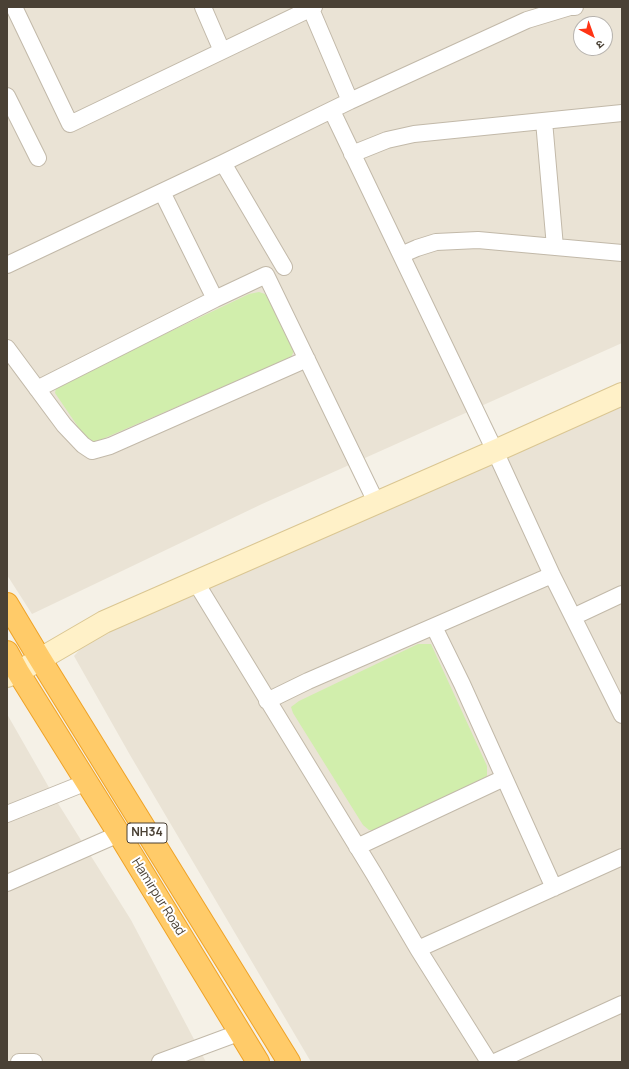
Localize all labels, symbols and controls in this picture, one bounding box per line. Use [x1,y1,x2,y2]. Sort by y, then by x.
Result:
north arrow [573,16,613,56]
text: उ [593,37,608,52]
road number: NH34 [127,823,167,843]
street label: Hamirpur Road [128,855,188,939]

